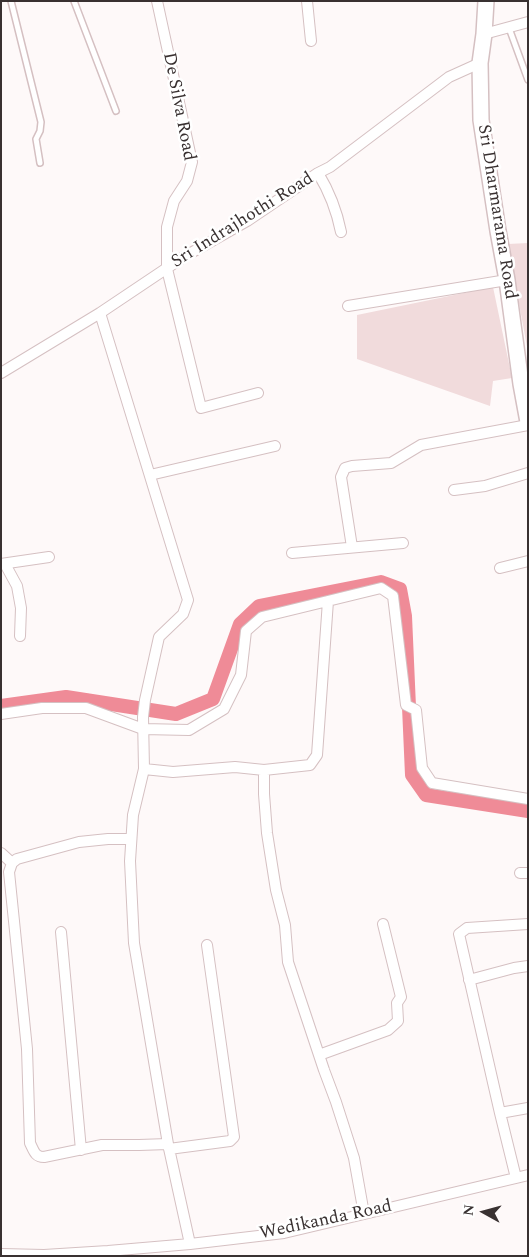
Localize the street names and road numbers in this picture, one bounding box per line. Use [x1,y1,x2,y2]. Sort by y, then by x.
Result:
street label: De Silva Road [157,51,199,163]
street label: Sri Dharmarama Road [472,123,520,301]
street label: Sri Indrajhothi Road [168,168,318,274]
street label: Wedikanda Road [258,1196,394,1246]

